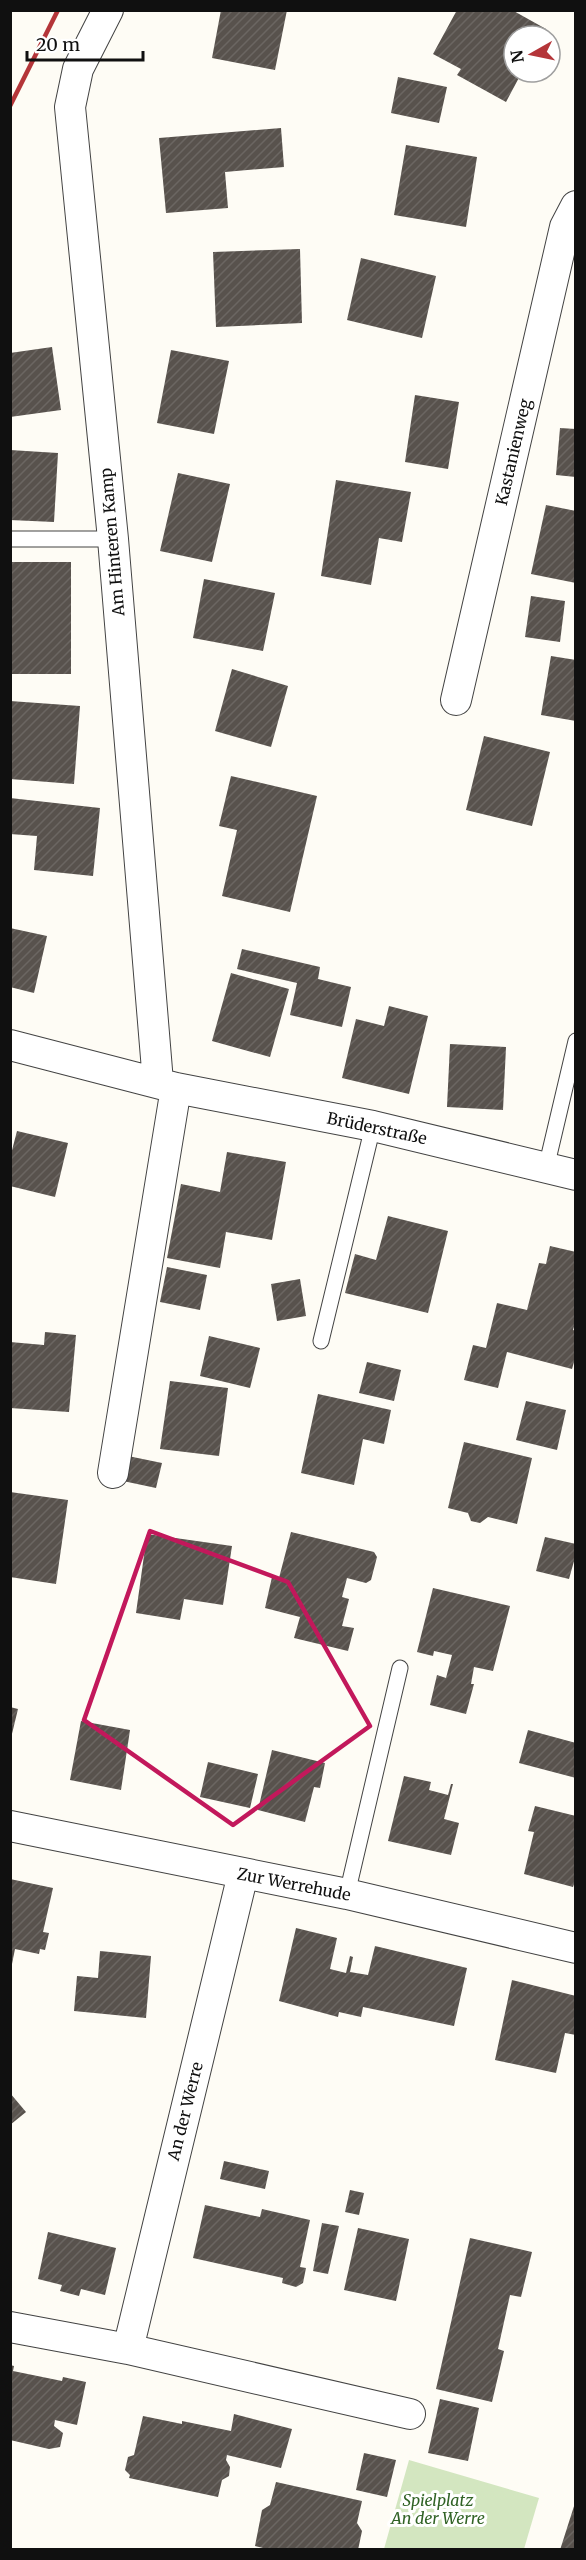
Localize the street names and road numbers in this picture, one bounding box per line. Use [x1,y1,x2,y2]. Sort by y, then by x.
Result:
street label: Kastanienweg [491,396,535,507]
street label: Am Hinteren Kamp [96,467,129,618]
street label: Brüderstraße [325,1108,429,1148]
street label: Zur Werrehude [236,1863,352,1905]
street label: An der Werre [163,2060,207,2163]

